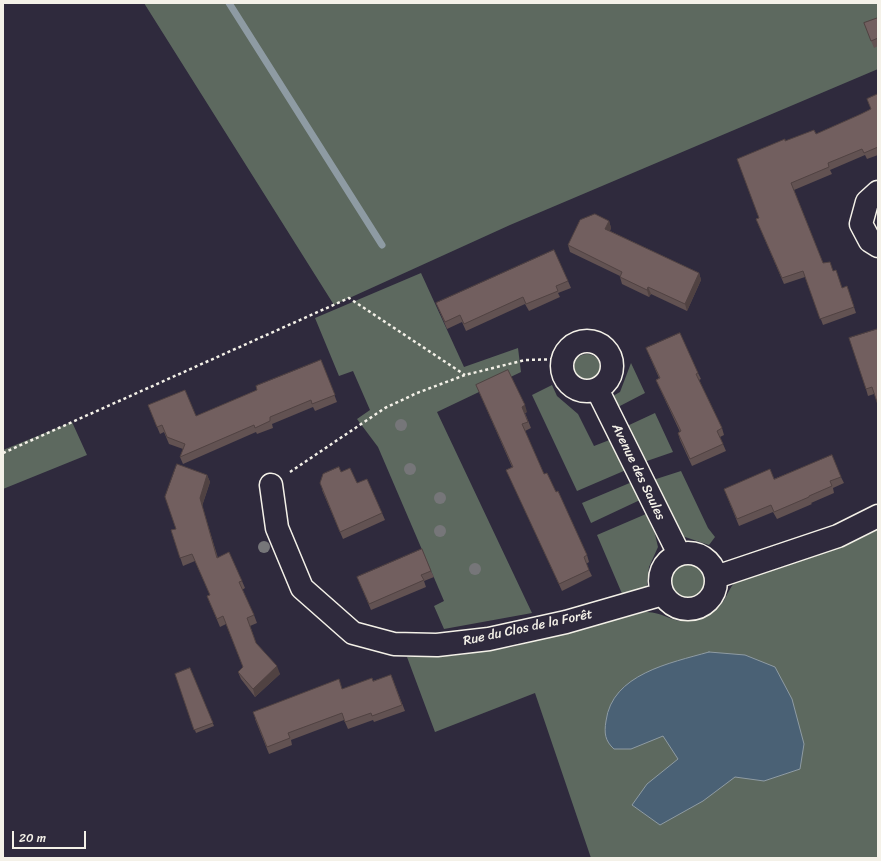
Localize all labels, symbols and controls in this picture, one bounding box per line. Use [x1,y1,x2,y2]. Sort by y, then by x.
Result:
street label: Avenue des Saules [608,421,668,523]
street label: Rue du Clos de la Forêt [462,607,594,649]
scale bar [14,823,88,849]
text: 20 m [19,827,46,849]

